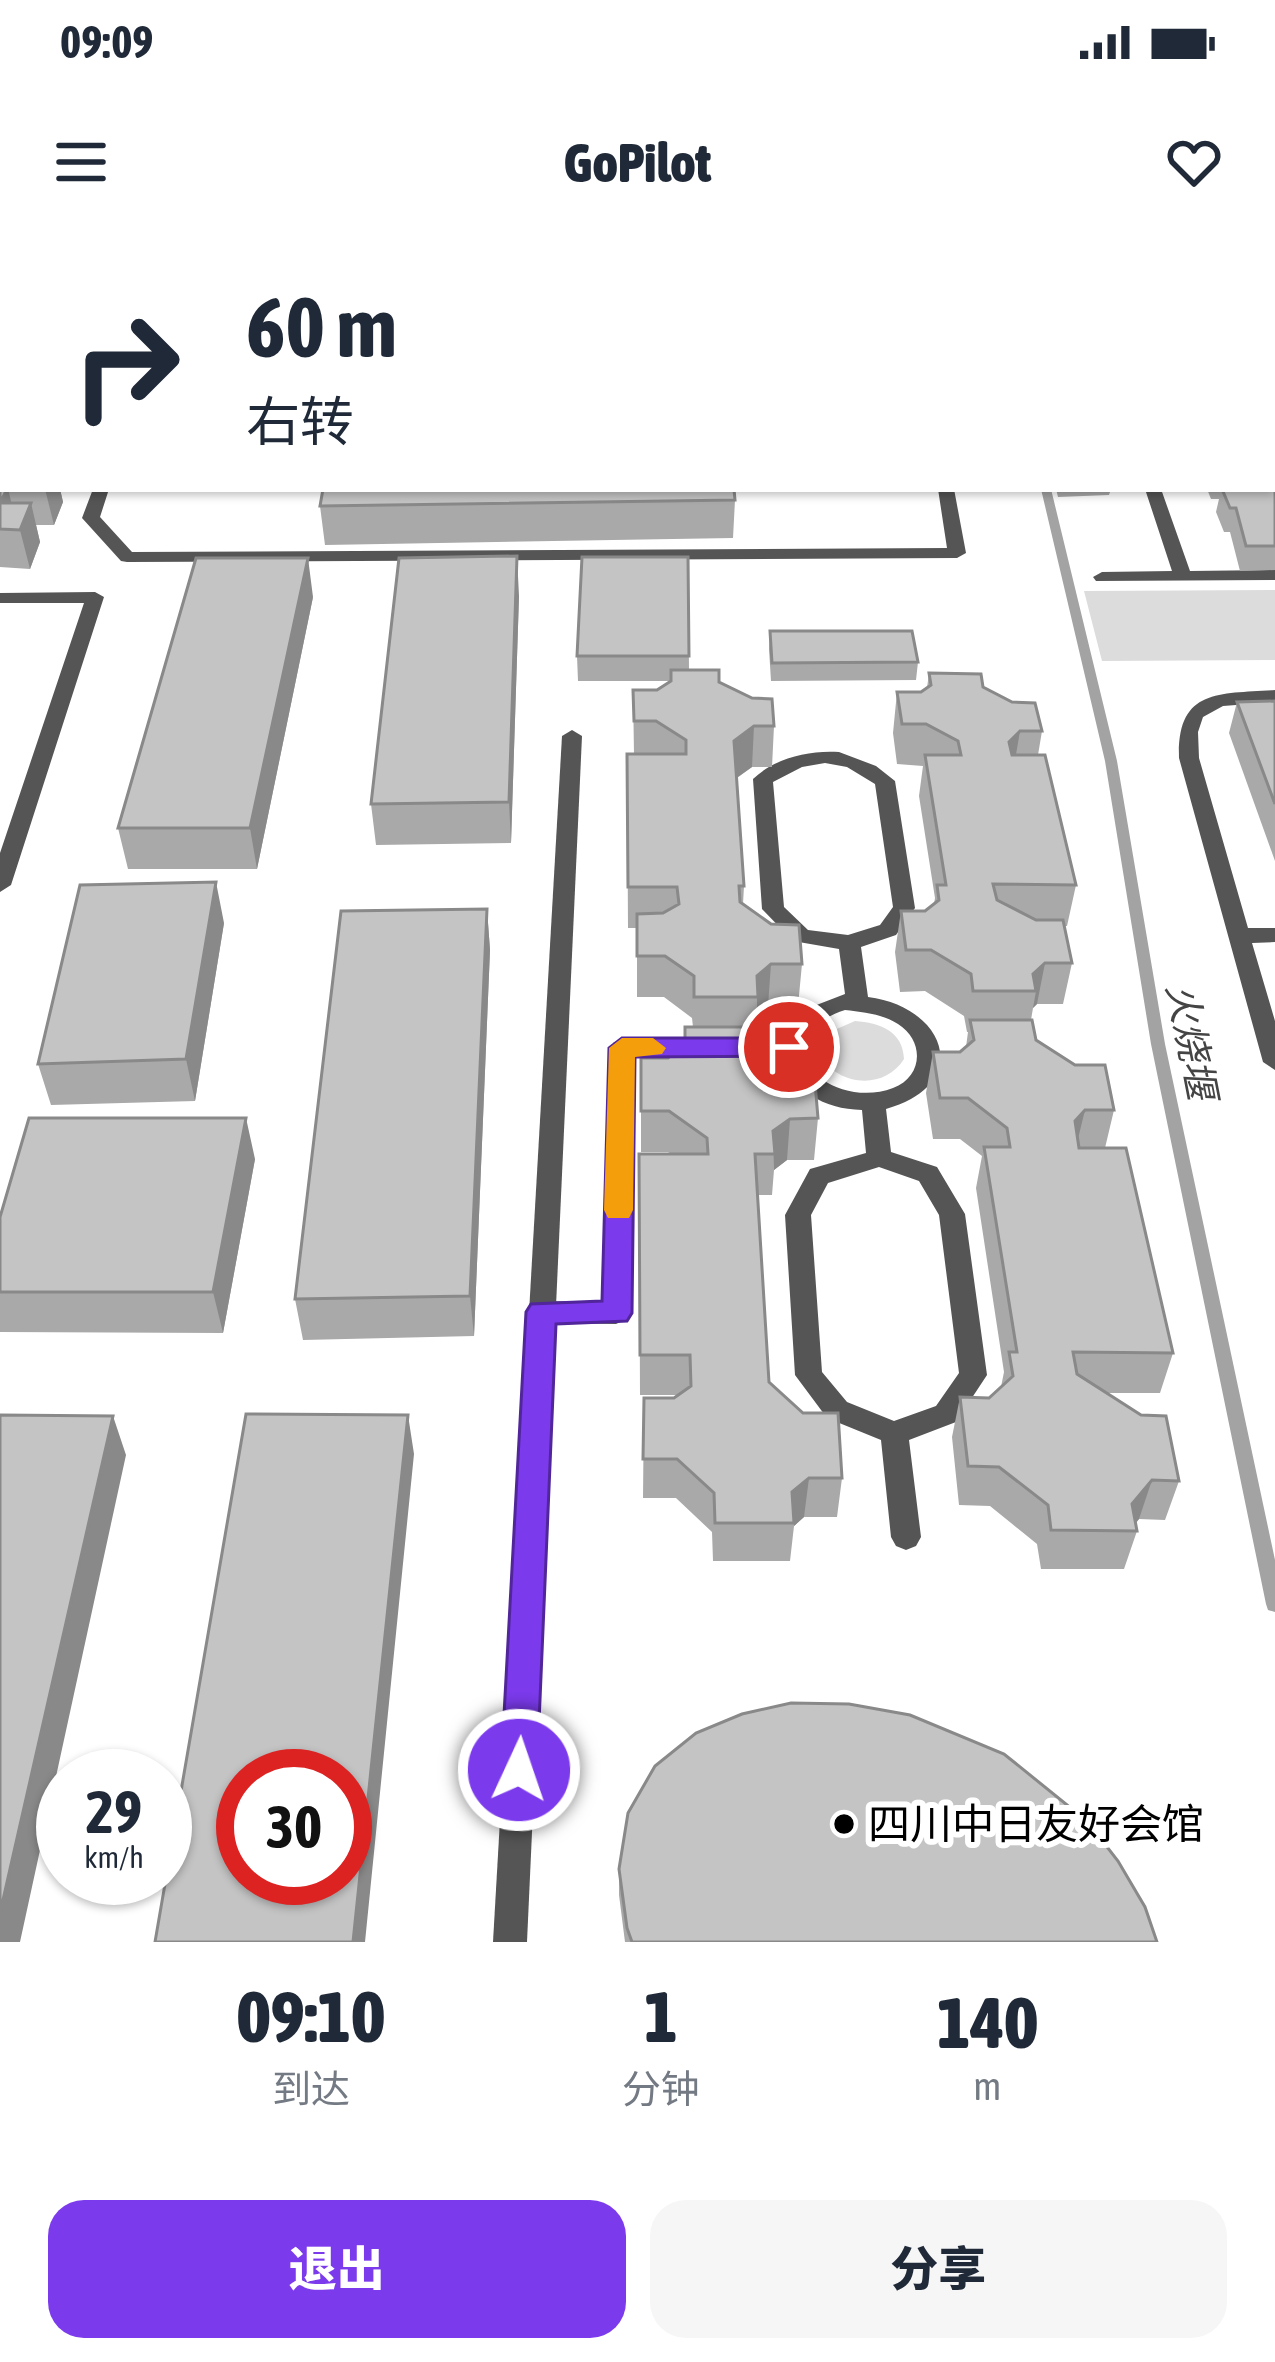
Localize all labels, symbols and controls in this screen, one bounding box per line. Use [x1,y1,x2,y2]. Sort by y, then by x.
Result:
text: 09:09 [60,16,154,68]
icon: menu [48,129,114,195]
icon: heart [1161,129,1227,195]
text: GoPilot [564,132,711,193]
text: 60 m [246,279,397,375]
icon: right [48,288,204,444]
text: 右转 [246,391,354,452]
water label: 火烧堰 [1159,979,1226,1109]
pin [738,996,840,1098]
icon: arrive [756,1014,822,1080]
position arrow [456,1707,582,1833]
speed limit sign: 30 [216,1749,372,1905]
text: 29 [86,1777,142,1846]
place label: 四川中日友好会馆 [868,1800,1204,1848]
marker: 四川中日友好会馆 [831,1811,857,1837]
text: km/h [84,1840,144,1874]
text: 09:10 [237,1975,385,2057]
text: 1 [644,1975,678,2057]
text: 140 [937,1981,1038,2063]
text: m [973,2064,1001,2108]
text: 到达 [272,2067,350,2111]
text: 分钟 [622,2067,700,2111]
button: 退出 [48,2200,626,2338]
button: 分享 [650,2200,1227,2338]

